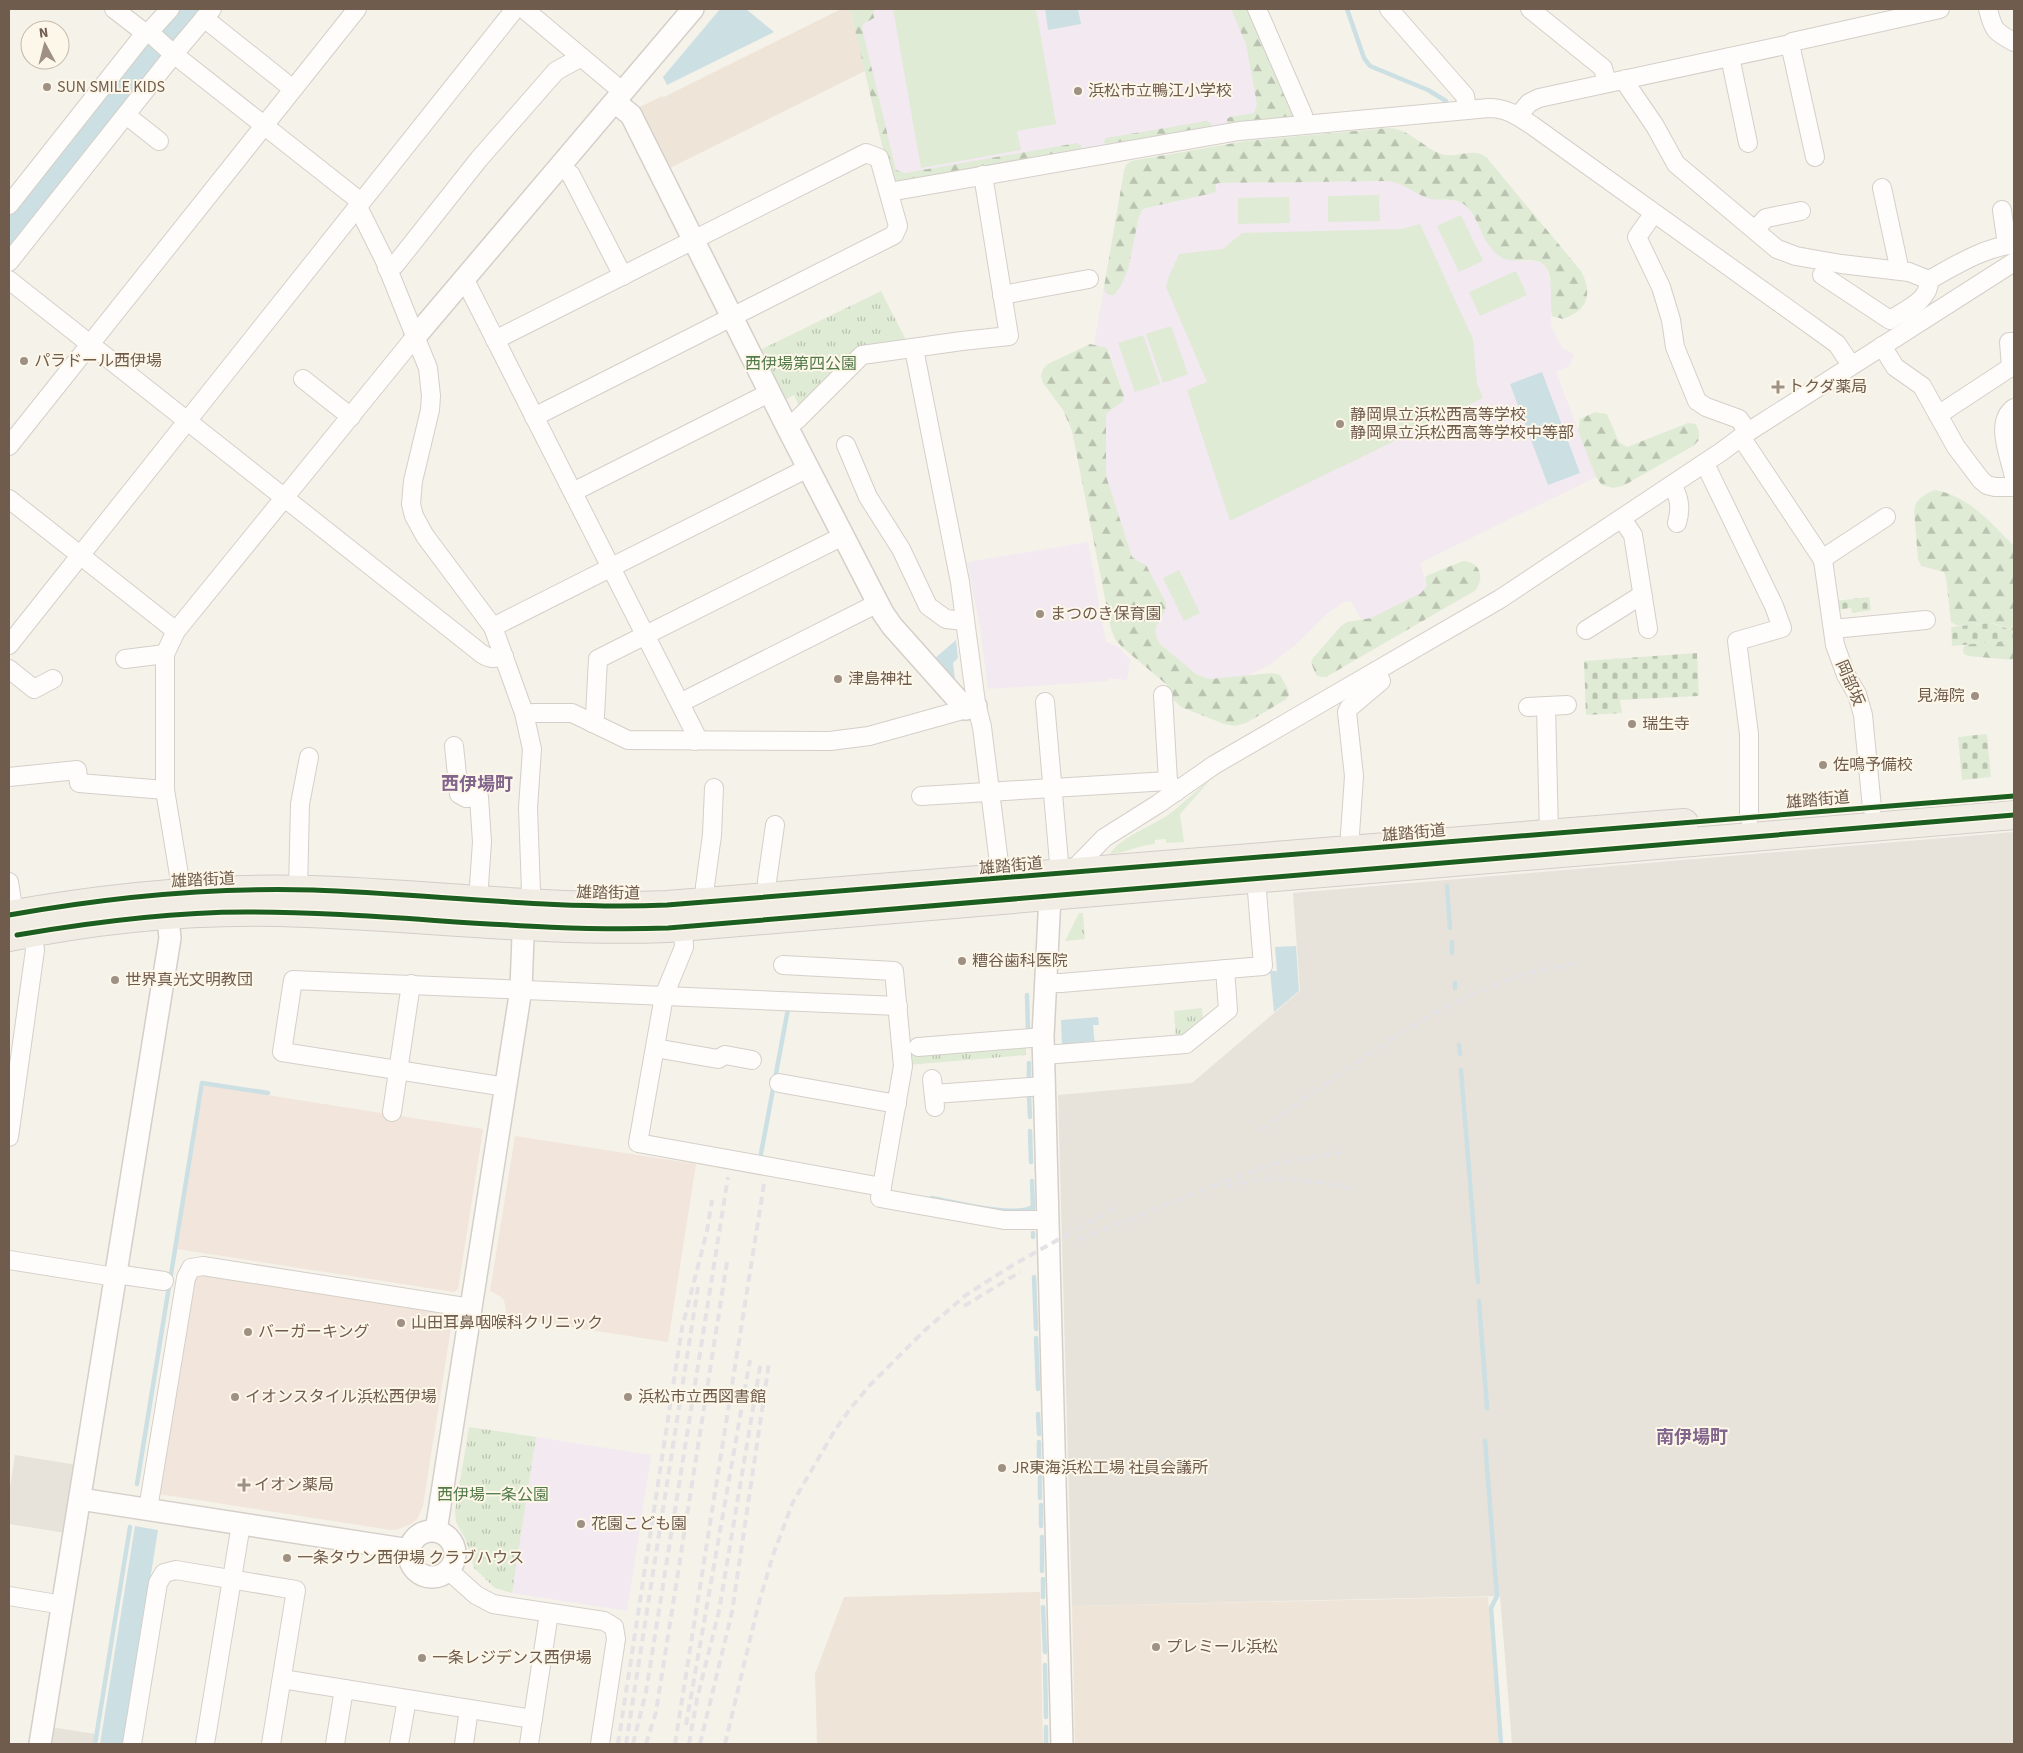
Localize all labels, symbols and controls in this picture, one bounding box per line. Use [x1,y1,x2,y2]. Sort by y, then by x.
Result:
north arrow [20,20,70,70]
text: N [38,23,49,44]
place label: SUN SMILE KIDS [57,76,165,98]
place label: 浜松市立鴨江小学校 [1088,80,1232,102]
marker: SUN SMILE KIDS [41,81,53,93]
marker: 浜松市立鴨江小学校 [1072,85,1084,97]
place label: パラドール西伊場 [34,350,162,372]
park label: 西伊場第四公園 [745,353,857,375]
marker: パラドール西伊場 [18,355,30,367]
place label: トクダ薬局 [1788,376,1867,398]
marker: トクダ薬局 [1772,381,1784,393]
place label: 静岡県立浜松西高等学校 静岡県立浜松西高等学校中等部 [1350,404,1574,444]
marker: 静岡県立浜松西高等学校 静岡県立浜松西高等学校中等部 [1334,418,1346,430]
place label: まつのき保育園 [1050,603,1162,625]
marker: まつのき保育園 [1034,608,1046,620]
street label: 岡部坂 [1830,657,1870,709]
place label: 津島神社 [848,668,912,690]
marker: 津島神社 [832,673,844,685]
place label: 見海院 [1917,685,1965,707]
marker: 見海院 [1969,690,1981,702]
place label: 瑞生寺 [1642,713,1690,735]
marker: 瑞生寺 [1626,718,1638,730]
place label: 佐鳴予備校 [1833,754,1913,776]
marker: 佐鳴予備校 [1817,759,1829,771]
district label: 西伊場町 [441,772,513,797]
street label: 雄踏街道 [1785,786,1851,814]
street label: 雄踏街道 [1381,819,1447,847]
street label: 雄踏街道 [978,852,1044,880]
street label: 雄踏街道 [170,867,236,893]
street label: 雄踏街道 [576,881,640,905]
place label: 糟谷歯科医院 [972,950,1068,972]
marker: 糟谷歯科医院 [956,955,968,967]
place label: 世界真光文明教団 [125,969,253,991]
marker: 世界真光文明教団 [109,974,121,986]
place label: 山田耳鼻咽喉科クリニック [411,1312,603,1334]
marker: 山田耳鼻咽喉科クリニック [395,1317,407,1329]
place label: バーガーキング [258,1321,370,1343]
marker: バーガーキング [242,1326,254,1338]
place label: イオンスタイル浜松西伊場 [245,1386,437,1408]
place label: 浜松市立西図書館 [638,1386,766,1408]
marker: イオンスタイル浜松西伊場 [229,1391,241,1403]
marker: 浜松市立西図書館 [622,1391,634,1403]
district label: 南伊場町 [1656,1425,1728,1450]
place label: JR東海浜松工場 社員会議所 [1012,1457,1208,1479]
marker: JR東海浜松工場 社員会議所 [996,1462,1008,1474]
place label: イオン薬局 [254,1474,334,1496]
marker: イオン薬局 [238,1479,250,1491]
park label: 西伊場一条公園 [437,1484,549,1506]
place label: 花園こども園 [591,1513,687,1535]
marker: 花園こども園 [575,1518,587,1530]
place label: 一条タウン西伊場 クラブハウス [297,1547,524,1569]
marker: 一条タウン西伊場 クラブハウス [281,1552,293,1564]
place label: プレミール浜松 [1166,1636,1278,1658]
marker: プレミール浜松 [1150,1641,1162,1653]
place label: 一条レジデンス西伊場 [432,1647,592,1669]
marker: 一条レジデンス西伊場 [416,1652,428,1664]

